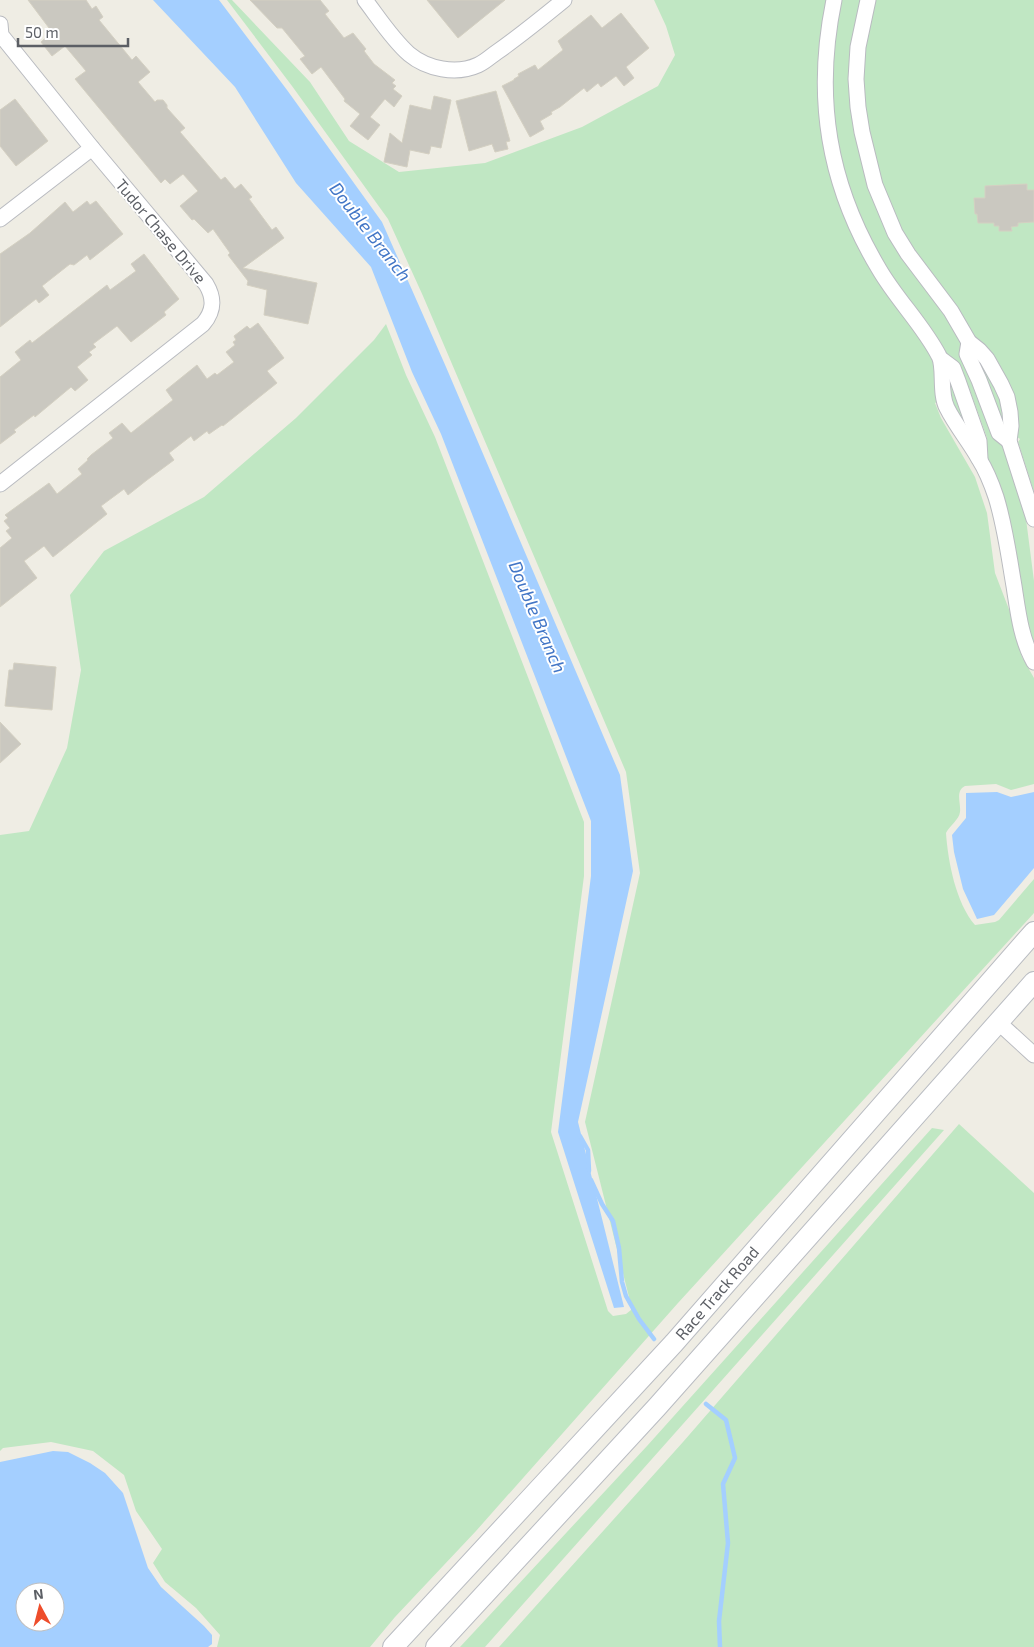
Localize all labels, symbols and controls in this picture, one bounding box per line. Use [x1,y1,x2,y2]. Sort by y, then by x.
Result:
scale bar [18,15,128,47]
text: 50 m [25,23,59,41]
street label: Tudor Chase Drive [112,175,211,287]
water label: Double Branch [325,178,416,285]
water label: Double Branch [504,557,571,676]
street label: Race Track Road [671,1242,762,1343]
north arrow [15,1582,65,1632]
text: N [32,1585,44,1603]

